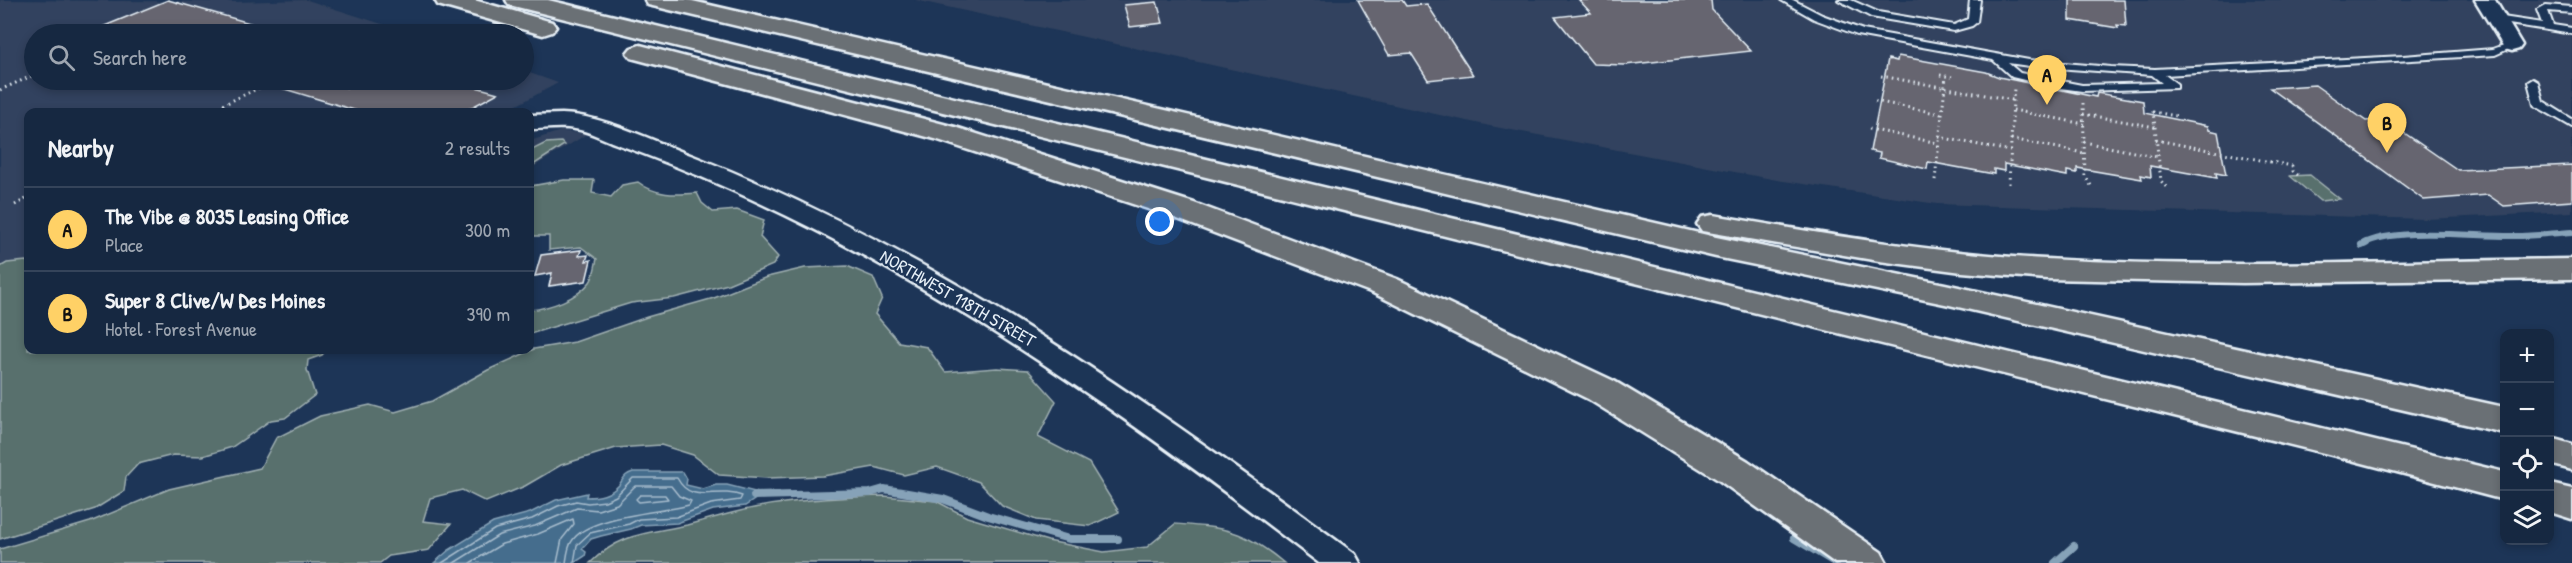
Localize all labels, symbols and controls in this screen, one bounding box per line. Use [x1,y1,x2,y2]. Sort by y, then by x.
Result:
search box [24,24,534,90]
icon: search [45,41,78,74]
text: Search here [93,42,187,72]
pin: A [2028,56,2066,105]
pin: B [2368,104,2406,153]
text: Nearby [48,130,114,165]
text: 2 results [445,134,510,161]
text: The Vibe @ 8035 Leasing Office [105,201,349,231]
your location [1145,207,1174,236]
text: A [63,216,72,243]
text: 300 m [465,216,510,243]
text: Place [105,231,144,258]
street label: NORTHWEST 118TH STREET [876,243,1041,353]
text: Super 8 Clive/W Des Moines [105,285,325,315]
text: B [62,300,73,327]
text: 390 m [467,300,510,327]
text: Hotel · Forest Avenue [105,315,257,342]
map controls [2500,329,2554,545]
button: + [2500,329,2554,383]
button: − [2500,383,2554,437]
button: locate [2500,437,2554,491]
button: layers [2500,491,2554,545]

